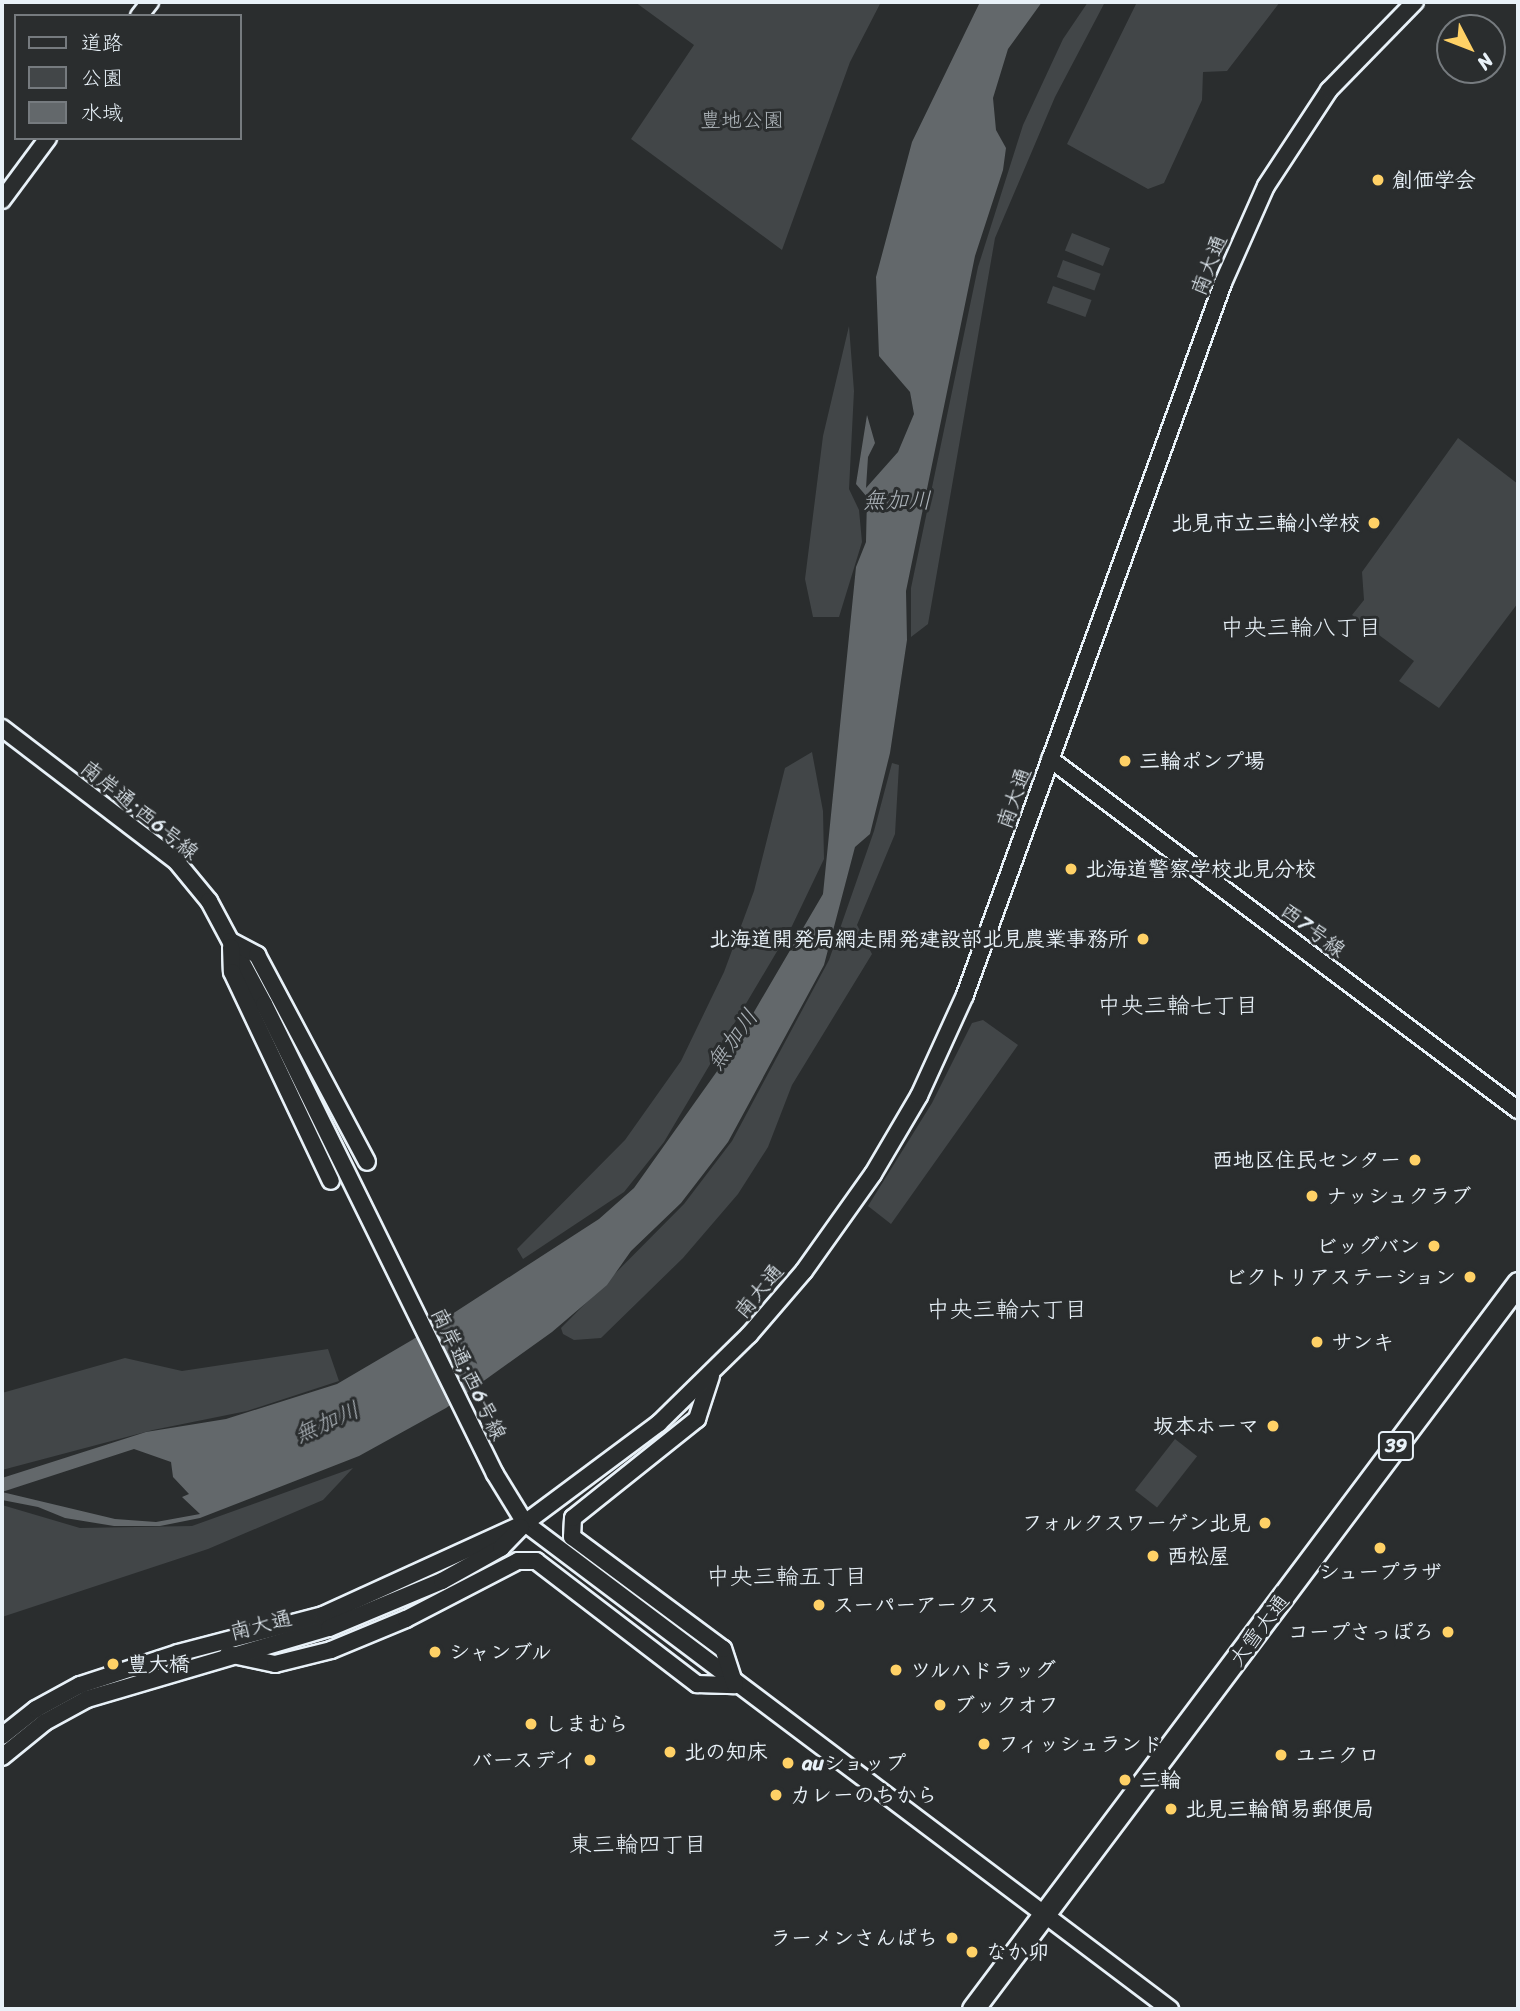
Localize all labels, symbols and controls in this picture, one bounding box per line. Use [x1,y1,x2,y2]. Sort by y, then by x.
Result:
legend [14,14,242,140]
north arrow [1436,14,1506,84]
text: 道路 [81,24,123,62]
text: N [1469,46,1502,78]
text: 公園 [81,59,123,97]
text: 水域 [81,94,123,132]
park label: 豊地公園 [700,107,784,133]
place label: 創価学会 [1392,167,1476,193]
marker: 創価学会 [1370,172,1386,188]
street label: 南大通 [1186,231,1232,299]
water label: 無加川 [863,487,931,515]
place label: 北見市立三輪小学校 [1171,510,1360,536]
marker: 北見市立三輪小学校 [1366,515,1382,531]
district label: 中央三輪八丁目 [1221,614,1381,642]
place label: 三輪ポンプ場 [1139,748,1265,774]
marker: 三輪ポンプ場 [1117,753,1133,769]
street label: 南岸通;西6号線 [76,755,204,865]
street label: 南大通 [991,764,1037,832]
place label: 北海道警察学校北見分校 [1085,856,1316,882]
marker: 北海道警察学校北見分校 [1063,861,1079,877]
street label: 西7号線 [1275,897,1351,963]
place label: 北海道開発局網走開発建設部北見農業事務所 [709,926,1129,952]
marker: 北海道開発局網走開発建設部北見農業事務所 [1135,931,1151,947]
district label: 中央三輪七丁目 [1098,992,1258,1020]
water label: 無加川 [702,1004,764,1076]
place label: 西地区住民センター [1212,1147,1401,1173]
marker: 西地区住民センター [1407,1152,1423,1168]
place label: ナッシュクラブ [1326,1183,1473,1209]
marker: ナッシュクラブ [1304,1188,1320,1204]
place label: ビッグバン [1315,1233,1420,1259]
marker: ビッグバン [1426,1238,1442,1254]
street label: 南大通 [729,1259,789,1323]
place label: ビクトリアステーション [1225,1264,1456,1290]
marker: ビクトリアステーション [1462,1269,1478,1285]
district label: 中央三輪六丁目 [927,1296,1087,1324]
street label: 南岸通;西6号線 [426,1304,512,1444]
place label: サンキ [1331,1329,1394,1355]
marker: サンキ [1309,1334,1325,1350]
water label: 無加川 [290,1396,364,1450]
place label: 坂本ホーマ [1154,1413,1259,1439]
marker: 坂本ホーマ [1265,1418,1281,1434]
road number: 39 [1377,1430,1415,1462]
place label: フォルクスワーゲン北見 [1020,1510,1251,1536]
marker: フォルクスワーゲン北見 [1257,1515,1273,1531]
marker: シュープラザ [1372,1540,1388,1556]
place label: 西松屋 [1167,1543,1230,1569]
marker: 西松屋 [1145,1548,1161,1564]
place label: シュープラザ [1317,1559,1443,1585]
district label: 中央三輪五丁目 [707,1563,867,1591]
street label: 大雪大通 [1224,1589,1294,1671]
place label: スーパーアークス [833,1592,999,1618]
marker: スーパーアークス [811,1597,827,1613]
street label: 南大通 [227,1605,295,1645]
place label: コープさっぽろ [1287,1619,1434,1645]
marker: コープさっぽろ [1440,1624,1456,1640]
place label: シャンブル [449,1639,554,1665]
marker: シャンブル [427,1644,443,1660]
place label: 豊大橋 [127,1651,190,1677]
marker: 豊大橋 [105,1656,121,1672]
place label: ツルハドラッグ [910,1657,1057,1683]
marker: ツルハドラッグ [888,1662,904,1678]
place label: ブックオフ [954,1692,1059,1718]
marker: ブックオフ [932,1697,948,1713]
place label: しまむら [545,1711,629,1737]
marker: しまむら [523,1716,539,1732]
place label: フィッシュランド [998,1731,1166,1757]
marker: フィッシュランド [976,1736,992,1752]
place label: 北の知床 [684,1739,768,1765]
place label: ユニクロ [1295,1742,1379,1768]
marker: 北の知床 [662,1744,678,1760]
place label: バースデイ [471,1747,576,1773]
marker: ユニクロ [1273,1747,1289,1763]
place label: auショップ [802,1750,908,1776]
marker: バースデイ [582,1752,598,1768]
marker: auショップ [780,1755,796,1771]
place label: 三輪 [1139,1767,1181,1793]
marker: 三輪 [1117,1772,1133,1788]
place label: カレーのちから [790,1782,938,1808]
marker: カレーのちから [768,1787,784,1803]
place label: 北見三輪簡易郵便局 [1185,1796,1374,1822]
marker: 北見三輪簡易郵便局 [1163,1801,1179,1817]
district label: 東三輪四丁目 [569,1831,707,1859]
place label: ラーメンさんぱち [770,1925,938,1951]
marker: ラーメンさんぱち [944,1930,960,1946]
place label: なか卯 [986,1939,1049,1965]
marker: なか卯 [964,1944,980,1960]

